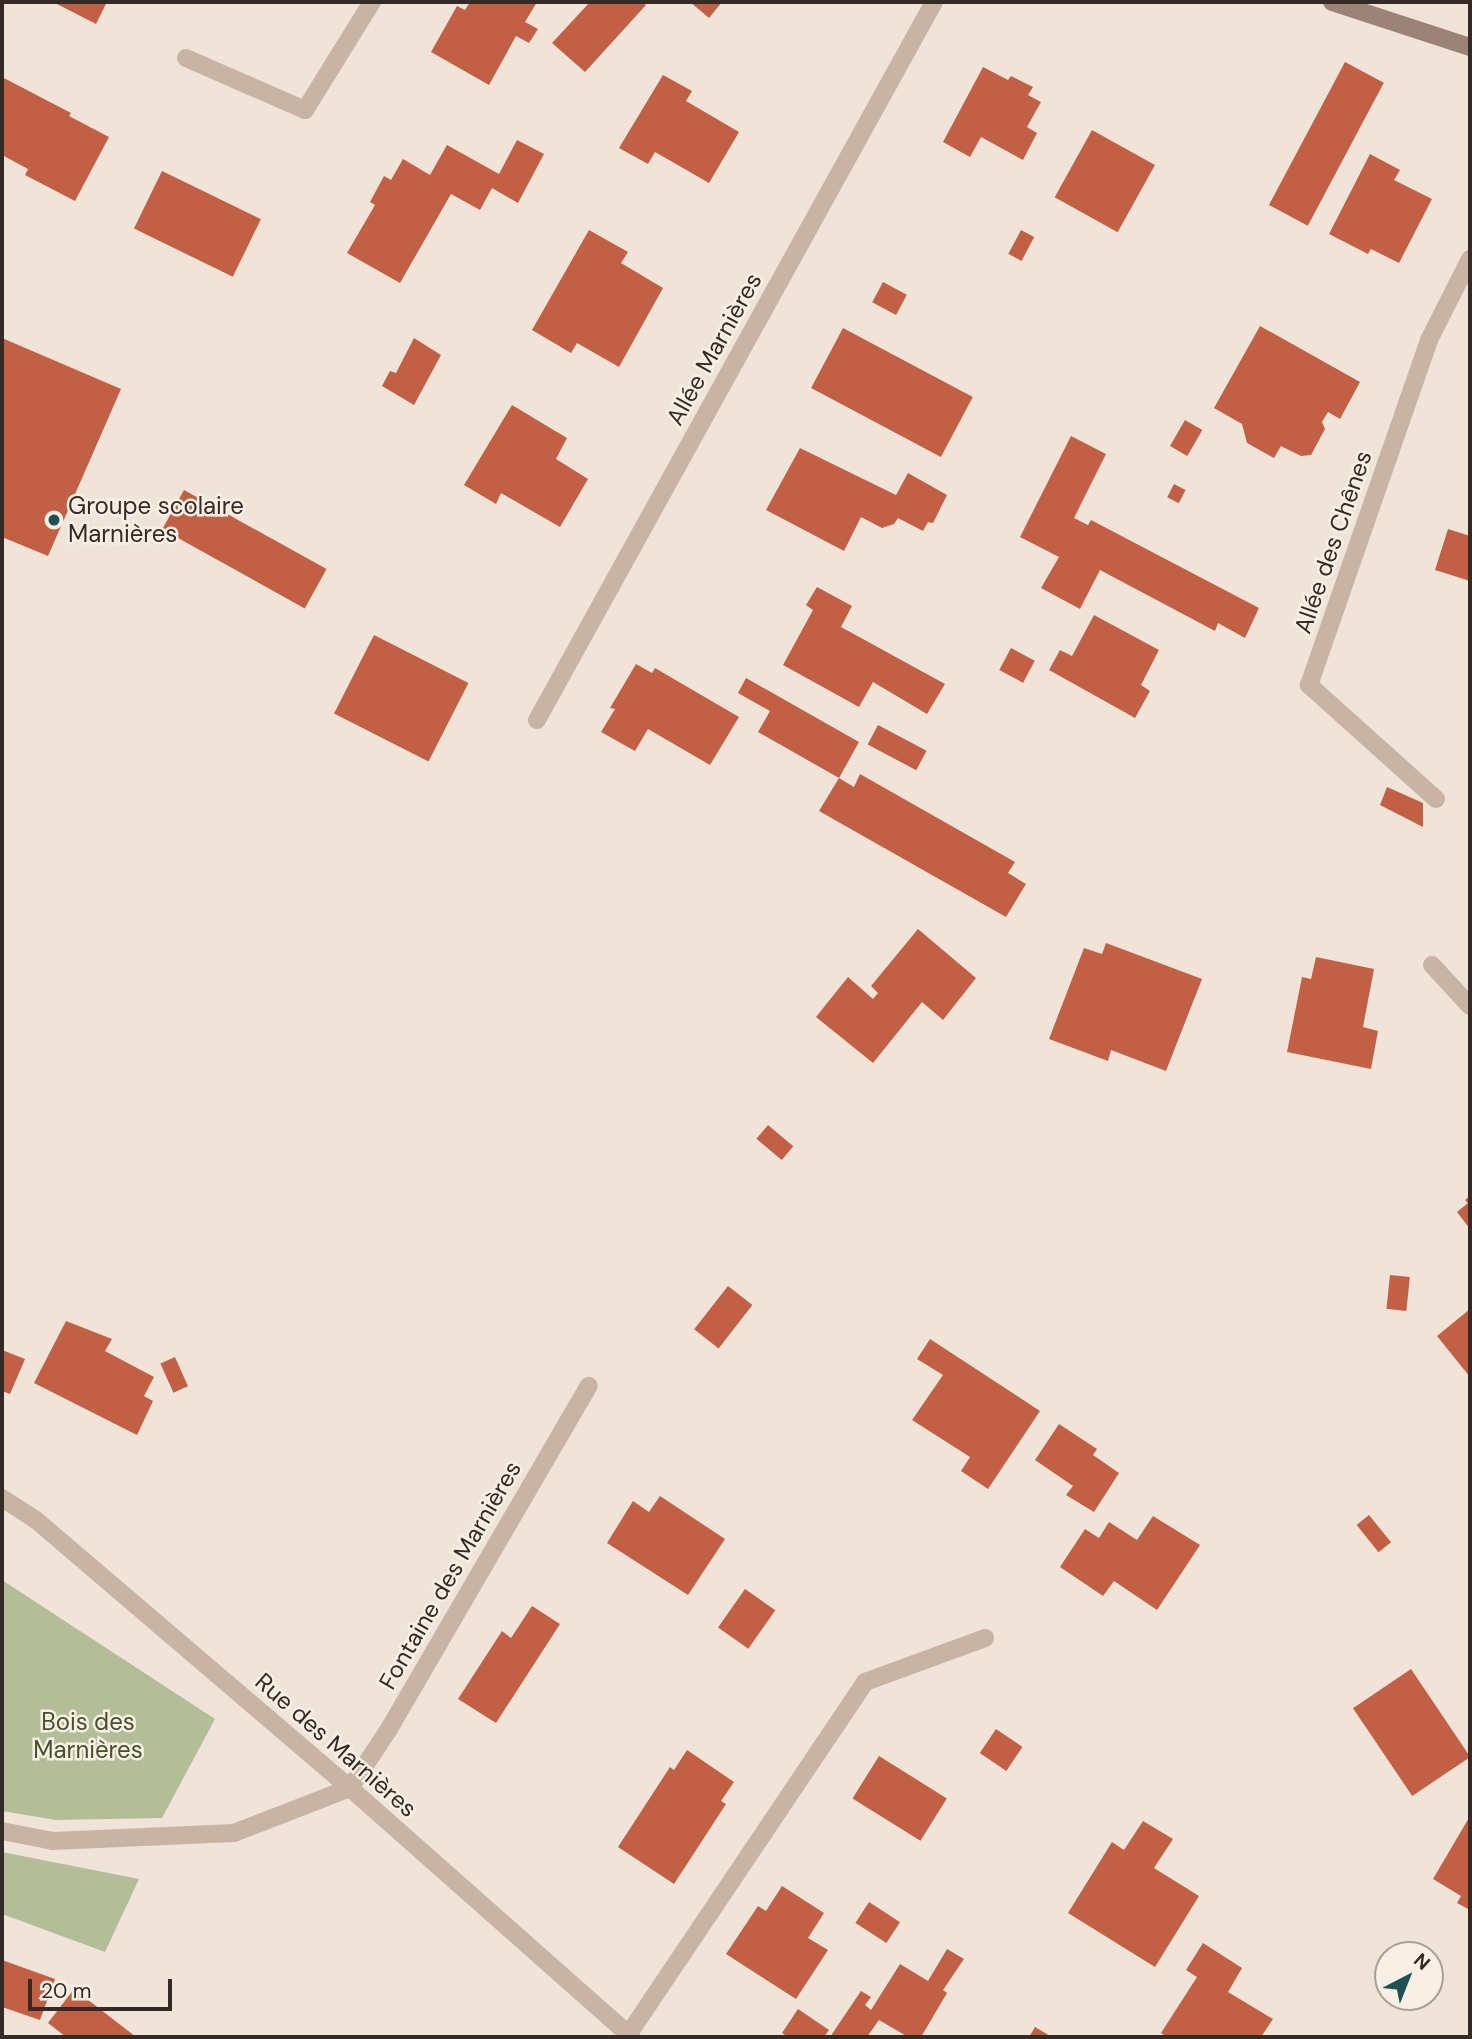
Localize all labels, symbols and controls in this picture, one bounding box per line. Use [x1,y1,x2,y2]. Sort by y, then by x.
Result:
street label: Allée Marnières [660,268,768,430]
street label: Allée des Chênes [1288,447,1378,637]
place label: Groupe scolaire Marnières [68,492,244,548]
marker: Groupe scolaire Marnières [46,512,62,528]
street label: Fontaine des Marnières [373,1456,527,1694]
street label: Rue des Marnières [249,1667,423,1823]
park label: Bois des Marnières [33,1708,143,1764]
north arrow [1374,1941,1444,2011]
text: N [1409,1948,1436,1975]
scale bar [32,1966,175,2010]
text: 20 m [41,1977,92,2005]

